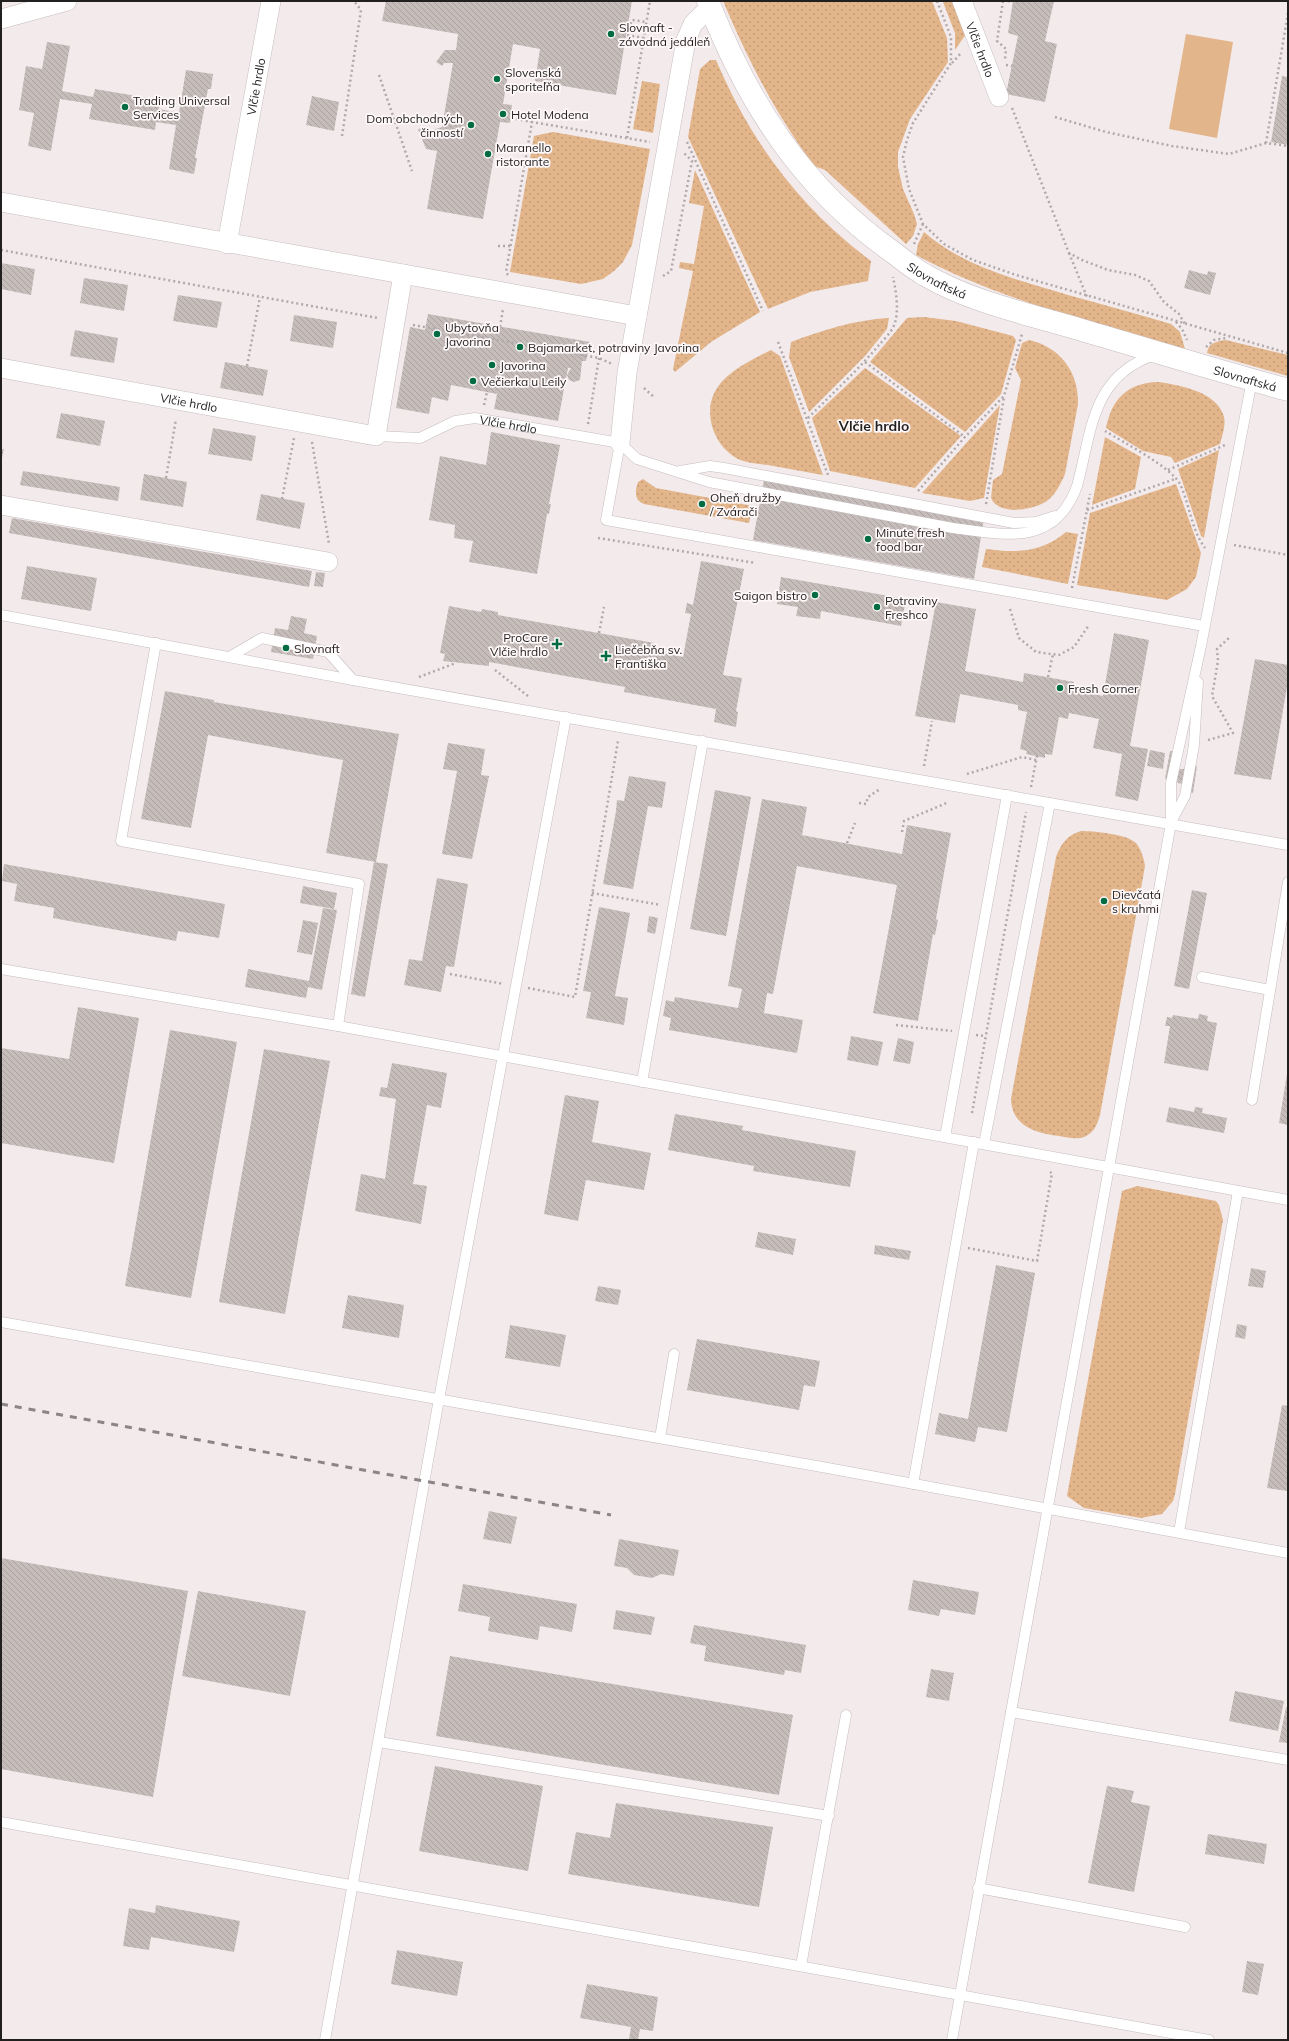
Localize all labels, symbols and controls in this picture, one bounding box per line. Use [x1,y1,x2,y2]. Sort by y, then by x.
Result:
place label: Slovnaft - závodná jedáleň [619,20,710,49]
street label: Vlčie hrdlo [963,20,998,79]
marker: Slovnaft - závodná jedáleň [606,29,616,39]
street label: Vlčie hrdlo [243,57,268,116]
place label: Slovenská sporiteľňa [505,65,561,94]
marker: Slovenská sporiteľňa [492,74,502,84]
place label: Trading Universal Services [133,93,230,122]
marker: Trading Universal Services [120,102,130,112]
place label: Hotel Modena [511,107,589,122]
marker: Hotel Modena [498,109,508,119]
place label: Dom obchodných činností [366,111,464,140]
marker: Dom obchodných činností [466,120,476,130]
place label: Maranello ristorante [496,140,551,169]
marker: Maranello ristorante [483,149,493,159]
street label: Slovnaftská [904,258,969,302]
place label: Ubytovňa Javorina [445,320,499,349]
marker: Ubytovňa Javorina [432,329,442,339]
place label: Bajamarket, potraviny Javorina [528,340,699,355]
marker: Bajamarket, potraviny Javorina [515,342,525,352]
place label: Javorina [500,358,546,373]
marker: Javorina [487,360,497,370]
street label: Slovnaftská [1212,362,1279,394]
place label: Večierka u Leily [481,374,567,389]
marker: Večierka u Leily [468,376,478,386]
street label: Vlčie hrdlo [159,390,219,415]
street label: Vlčie hrdlo [478,411,538,436]
district label: Vlčie hrdlo [838,417,909,435]
place label: Oheň družby / Zvárači [709,490,782,519]
marker: Oheň družby / Zvárači [697,499,707,509]
place label: Minute fresh food bar [876,525,945,554]
marker: Minute fresh food bar [863,534,873,544]
place label: Saigon bistro [734,588,807,603]
marker: Saigon bistro [810,590,820,600]
place label: Potraviny Freshco [885,593,938,622]
marker: Potraviny Freshco [872,602,882,612]
place label: ProCare Vlčie hrdlo [490,630,548,659]
marker: ProCare Vlčie hrdlo [551,638,563,650]
place label: Slovnaft [294,641,340,656]
place label: Liečebňa sv. Františka [615,642,682,671]
marker: Slovnaft [281,643,291,653]
marker: Liečebňa sv. Františka [600,650,612,662]
place label: Fresh Corner [1068,681,1139,696]
marker: Fresh Corner [1055,683,1065,693]
place label: Dievčatá s kruhmi [1112,887,1161,916]
marker: Dievčatá s kruhmi [1099,896,1109,906]

